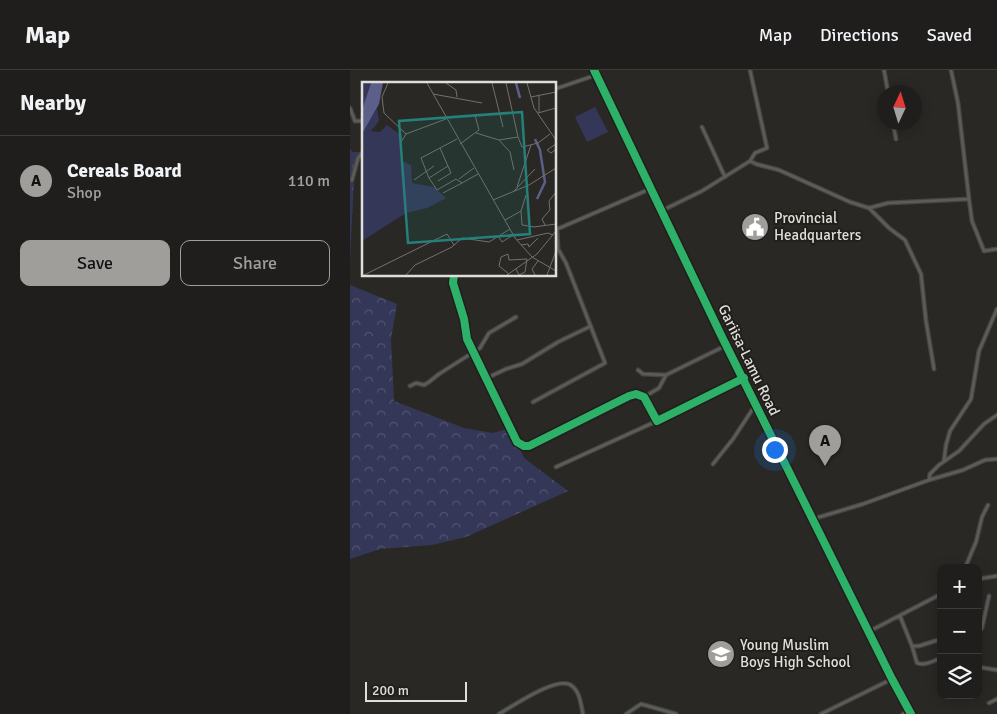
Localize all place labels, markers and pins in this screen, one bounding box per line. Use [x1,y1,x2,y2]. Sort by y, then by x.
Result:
place label: Provincial Headquarters [774,209,862,244]
public building icon: Provincial Headquarters [740,212,770,242]
pin: A [809,425,841,466]
place label: Young Muslim Boys High School [740,636,851,671]
school or university icon: Young Muslim Boys High School [706,639,736,669]

